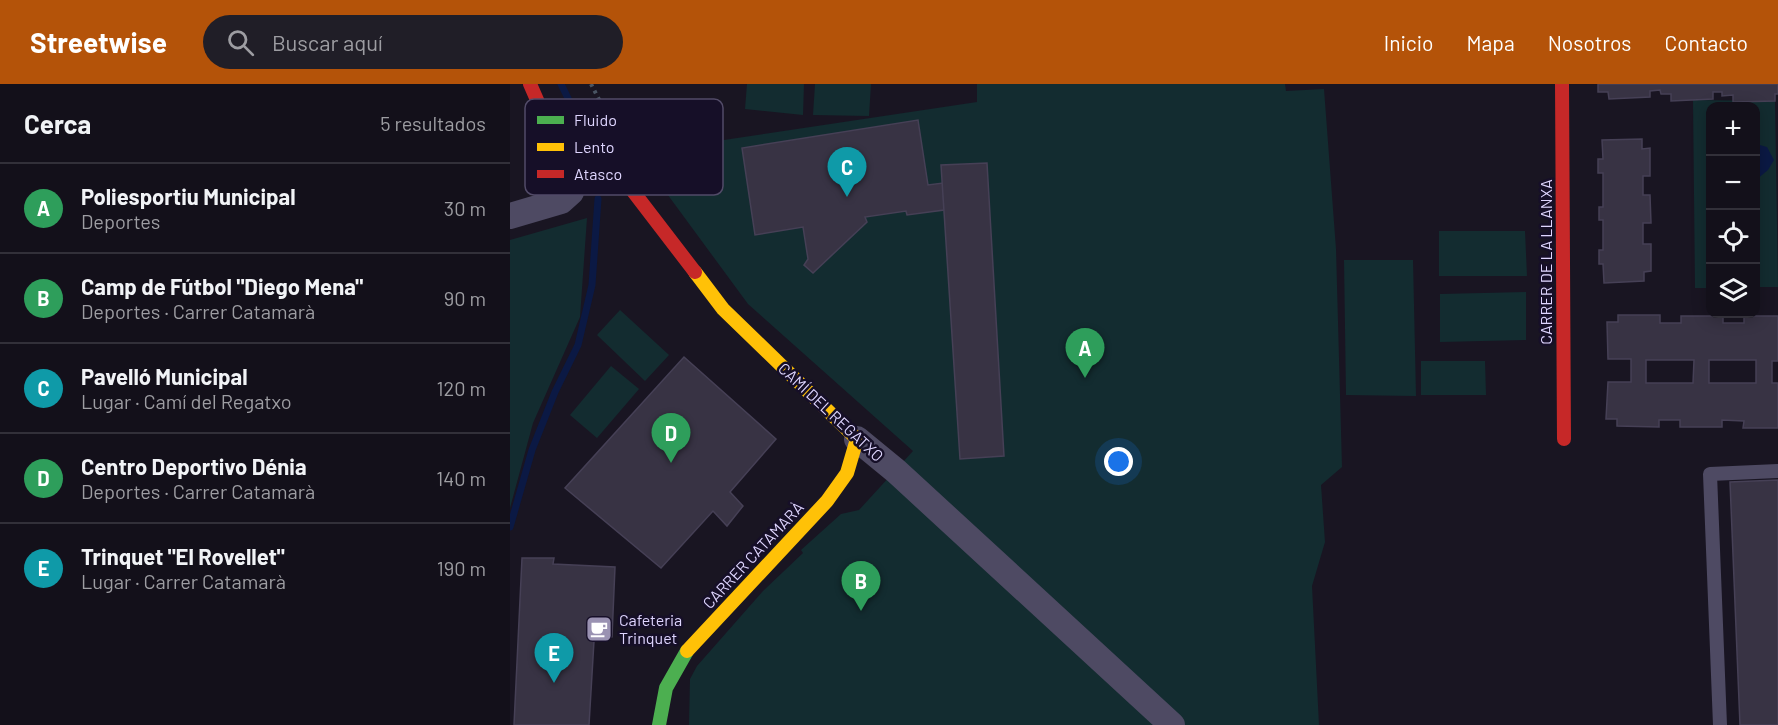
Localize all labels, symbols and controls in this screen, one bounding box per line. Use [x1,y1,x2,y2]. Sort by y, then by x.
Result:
search box [203,15,623,69]
text: Streetwise [30,25,167,59]
icon: search [224,26,257,59]
text: Buscar aquí [272,29,383,55]
text: Inicio [1384,30,1434,55]
text: Mapa [1467,30,1515,55]
text: Nosotros [1548,30,1631,55]
text: Contacto [1664,30,1748,55]
legend [525,99,723,195]
map controls [1706,102,1760,318]
button: + [1706,102,1760,156]
text: Cerca [24,108,91,139]
text: Fluido [574,110,617,129]
text: 5 resultados [380,111,486,135]
text: Lento [574,137,615,156]
pin: C [828,147,866,197]
button: − [1706,156,1760,210]
text: Atasco [574,164,622,183]
street label: CARRER DE LA LLANXA [1536,179,1555,345]
text: Poliesportiu Municipal [81,183,296,209]
text: A [37,196,50,220]
text: 30 m [444,196,486,220]
text: Deportes [81,209,160,233]
button: locate [1706,210,1760,264]
button: layers [1706,264,1760,318]
text: Camp de Fútbol "Diego Mena" [81,273,363,299]
text: B [37,286,50,310]
text: 90 m [444,286,486,310]
text: Deportes · Carrer Catamarà [81,299,315,323]
pin: A [1066,328,1104,378]
street label: CAMÍ DEL REGATXO [775,358,888,465]
text: Pavelló Municipal [81,363,248,389]
text: C [37,376,50,400]
text: 120 m [436,376,486,400]
text: Lugar · Camí del Regatxo [81,389,292,413]
pin: D [652,414,690,463]
your location [1104,447,1133,476]
text: Centro Deportivo Dénia [81,453,307,479]
text: D [37,466,50,490]
text: 140 m [436,466,486,490]
text: Deportes · Carrer Catamarà [81,479,315,503]
street label: CARRER CATAMARÀ [698,497,807,612]
text: Trinquet "El Rovellet" [81,543,285,569]
text: E [38,556,49,580]
text: 190 m [437,556,486,580]
pin: B [842,562,880,611]
text: Lugar · Carrer Catamarà [81,569,286,593]
place label: Cafeteria Trinquet [619,610,682,647]
cafe icon: Cafeteria Trinquet [584,614,614,644]
pin: E [534,634,573,683]

